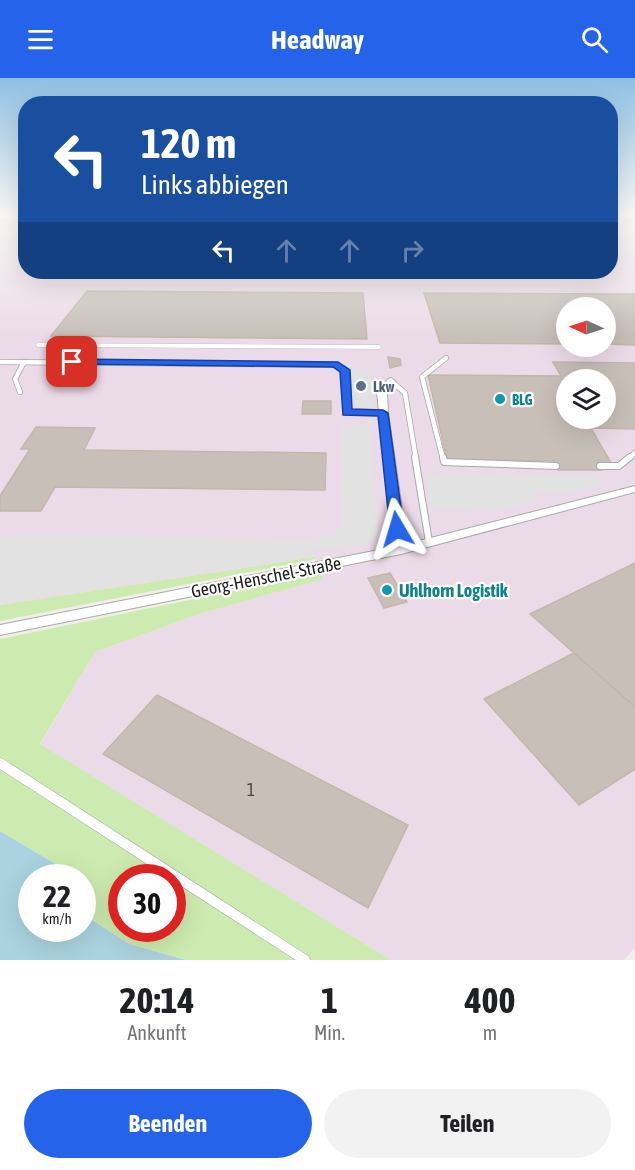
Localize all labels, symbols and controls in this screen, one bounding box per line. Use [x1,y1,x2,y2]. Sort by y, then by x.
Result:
icon: menu [24,23,57,56]
icon: search [578,23,611,56]
text: Headway [271,24,364,55]
text: 120 m [141,119,236,167]
icon: left [42,120,120,198]
text: Links abbiegen [141,169,289,200]
icon: left [207,234,240,267]
icon: ahead [270,234,303,267]
icon: ahead [333,234,366,267]
icon: right [396,234,429,267]
north arrow [556,297,616,357]
map controls [556,297,616,429]
pin [46,336,97,387]
icon: arrive [55,345,88,378]
button: layers [556,369,616,429]
place label: Lkw [373,378,394,395]
marker: Lkw [354,379,368,393]
place label: BLG [512,391,533,408]
marker: BLG [493,392,507,406]
position arrow [365,497,429,561]
street label: Georg-Henschel-Straße [189,552,343,602]
place label: Uhlhorn Logistik [399,580,509,601]
marker: Uhlhorn Logistik [380,583,394,597]
house number: 1 [247,779,255,800]
speed limit sign: 30 [108,864,186,942]
text: 22 [43,879,71,913]
text: km/h [42,910,72,927]
text: 20:14 [120,979,194,1021]
text: 1 [321,979,338,1021]
text: 400 [465,979,515,1021]
text: Ankunft [127,1021,186,1044]
text: Min. [314,1021,345,1044]
text: m [483,1021,497,1044]
button: Beenden [24,1089,312,1158]
button: Teilen [324,1089,611,1158]

